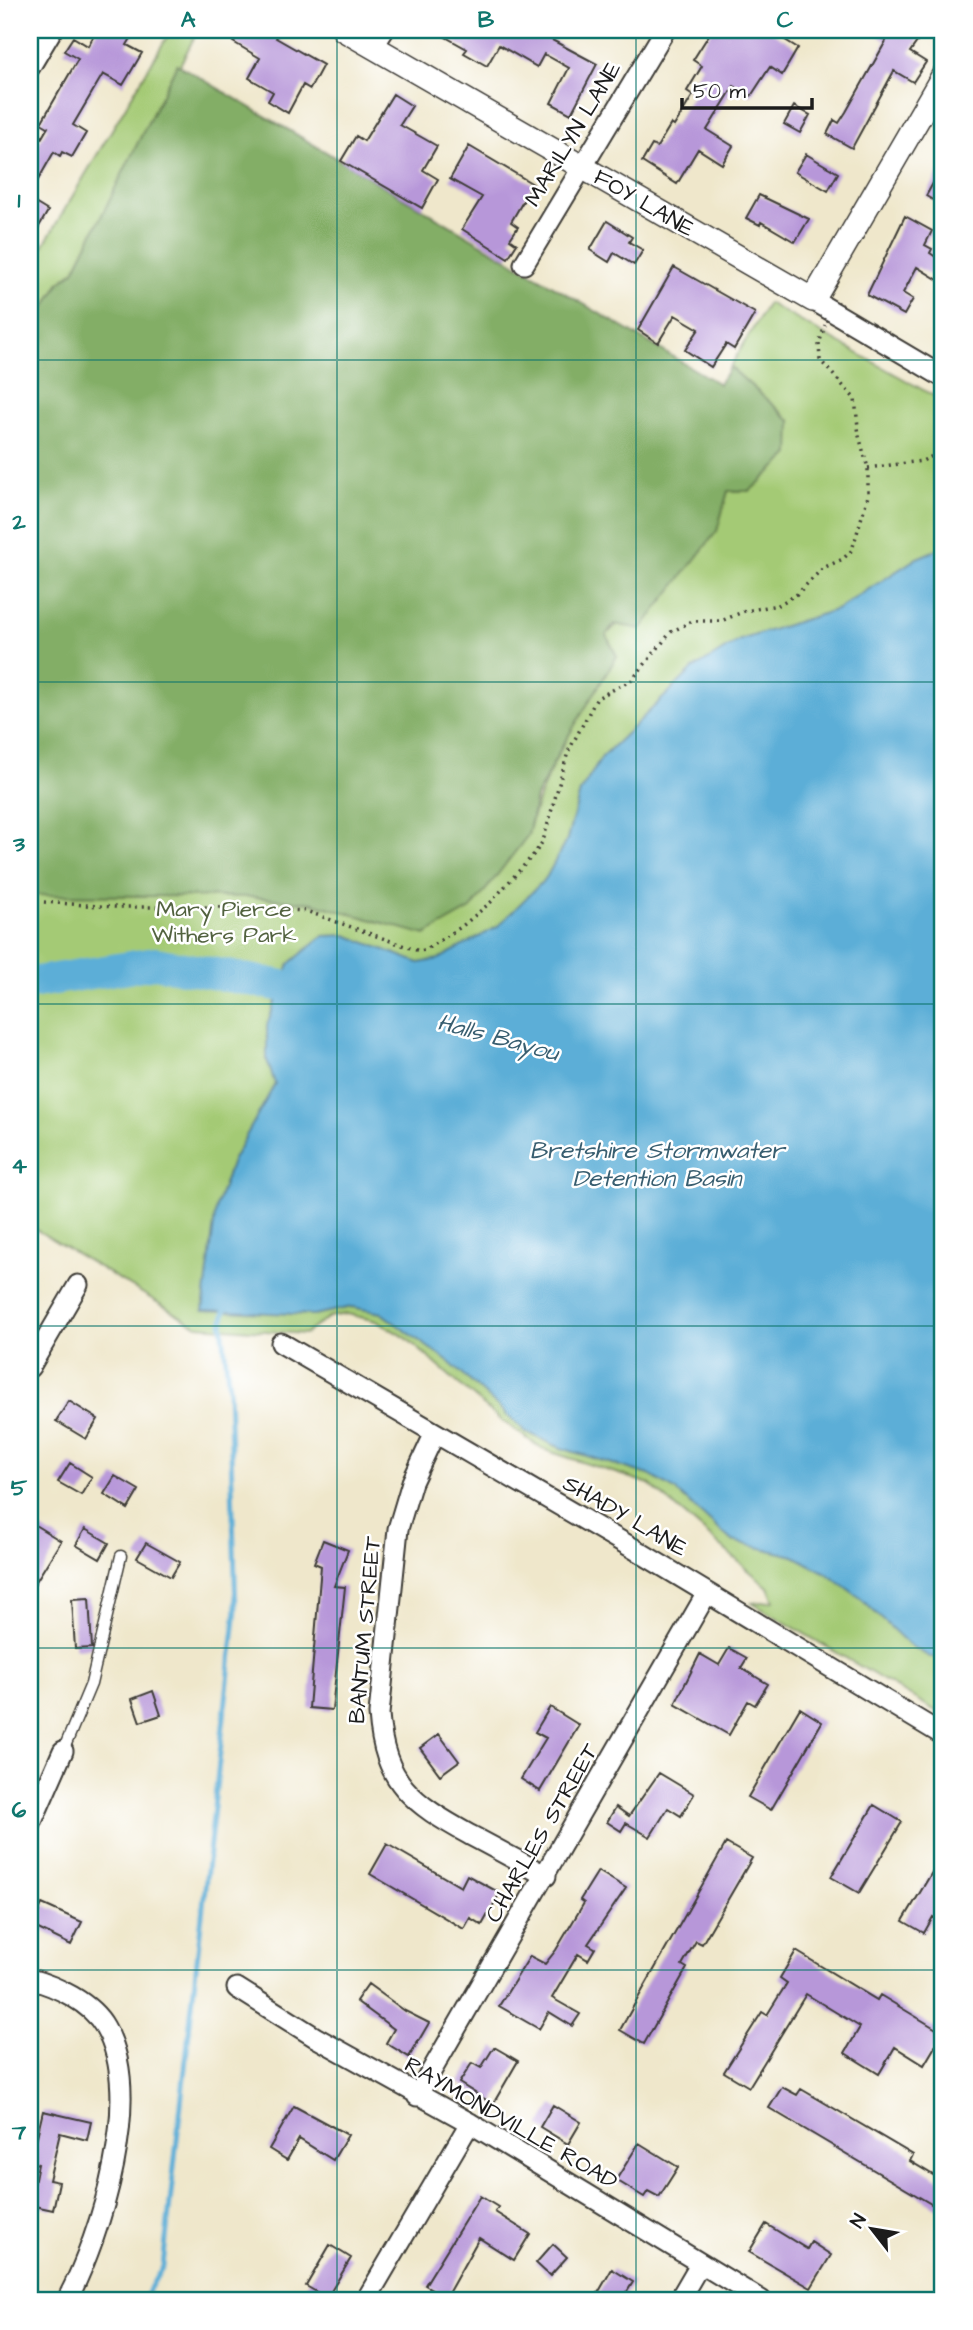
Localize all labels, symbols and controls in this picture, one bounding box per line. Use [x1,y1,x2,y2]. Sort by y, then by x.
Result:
text: A [181,4,196,36]
text: B [478,4,495,36]
text: C [777,4,794,36]
street label: MARILYN LANE [517,55,629,213]
scale bar [682,66,812,110]
text: 50 m [693,77,747,106]
street label: FOY LANE [588,161,701,245]
text: 1 [18,184,21,216]
text: 2 [11,506,26,538]
text: 3 [12,828,25,860]
park label: Mary Pierce Withers Park [152,893,296,951]
water label: Halls Bayou [434,1006,564,1071]
water label: Bretshire Stormwater Detention Basin [530,1134,787,1196]
text: 4 [11,1150,27,1182]
street label: SHADY LANE [557,1468,693,1565]
text: 5 [11,1472,28,1504]
street label: BANTUM STREET [341,1534,389,1725]
street label: CHARLES STREET [478,1737,607,1928]
text: 6 [12,1794,27,1826]
street label: RAYMONDVILLE ROAD [399,2049,624,2197]
text: 7 [11,2116,27,2148]
north arrow [836,2194,906,2264]
text: N [844,2209,873,2233]

